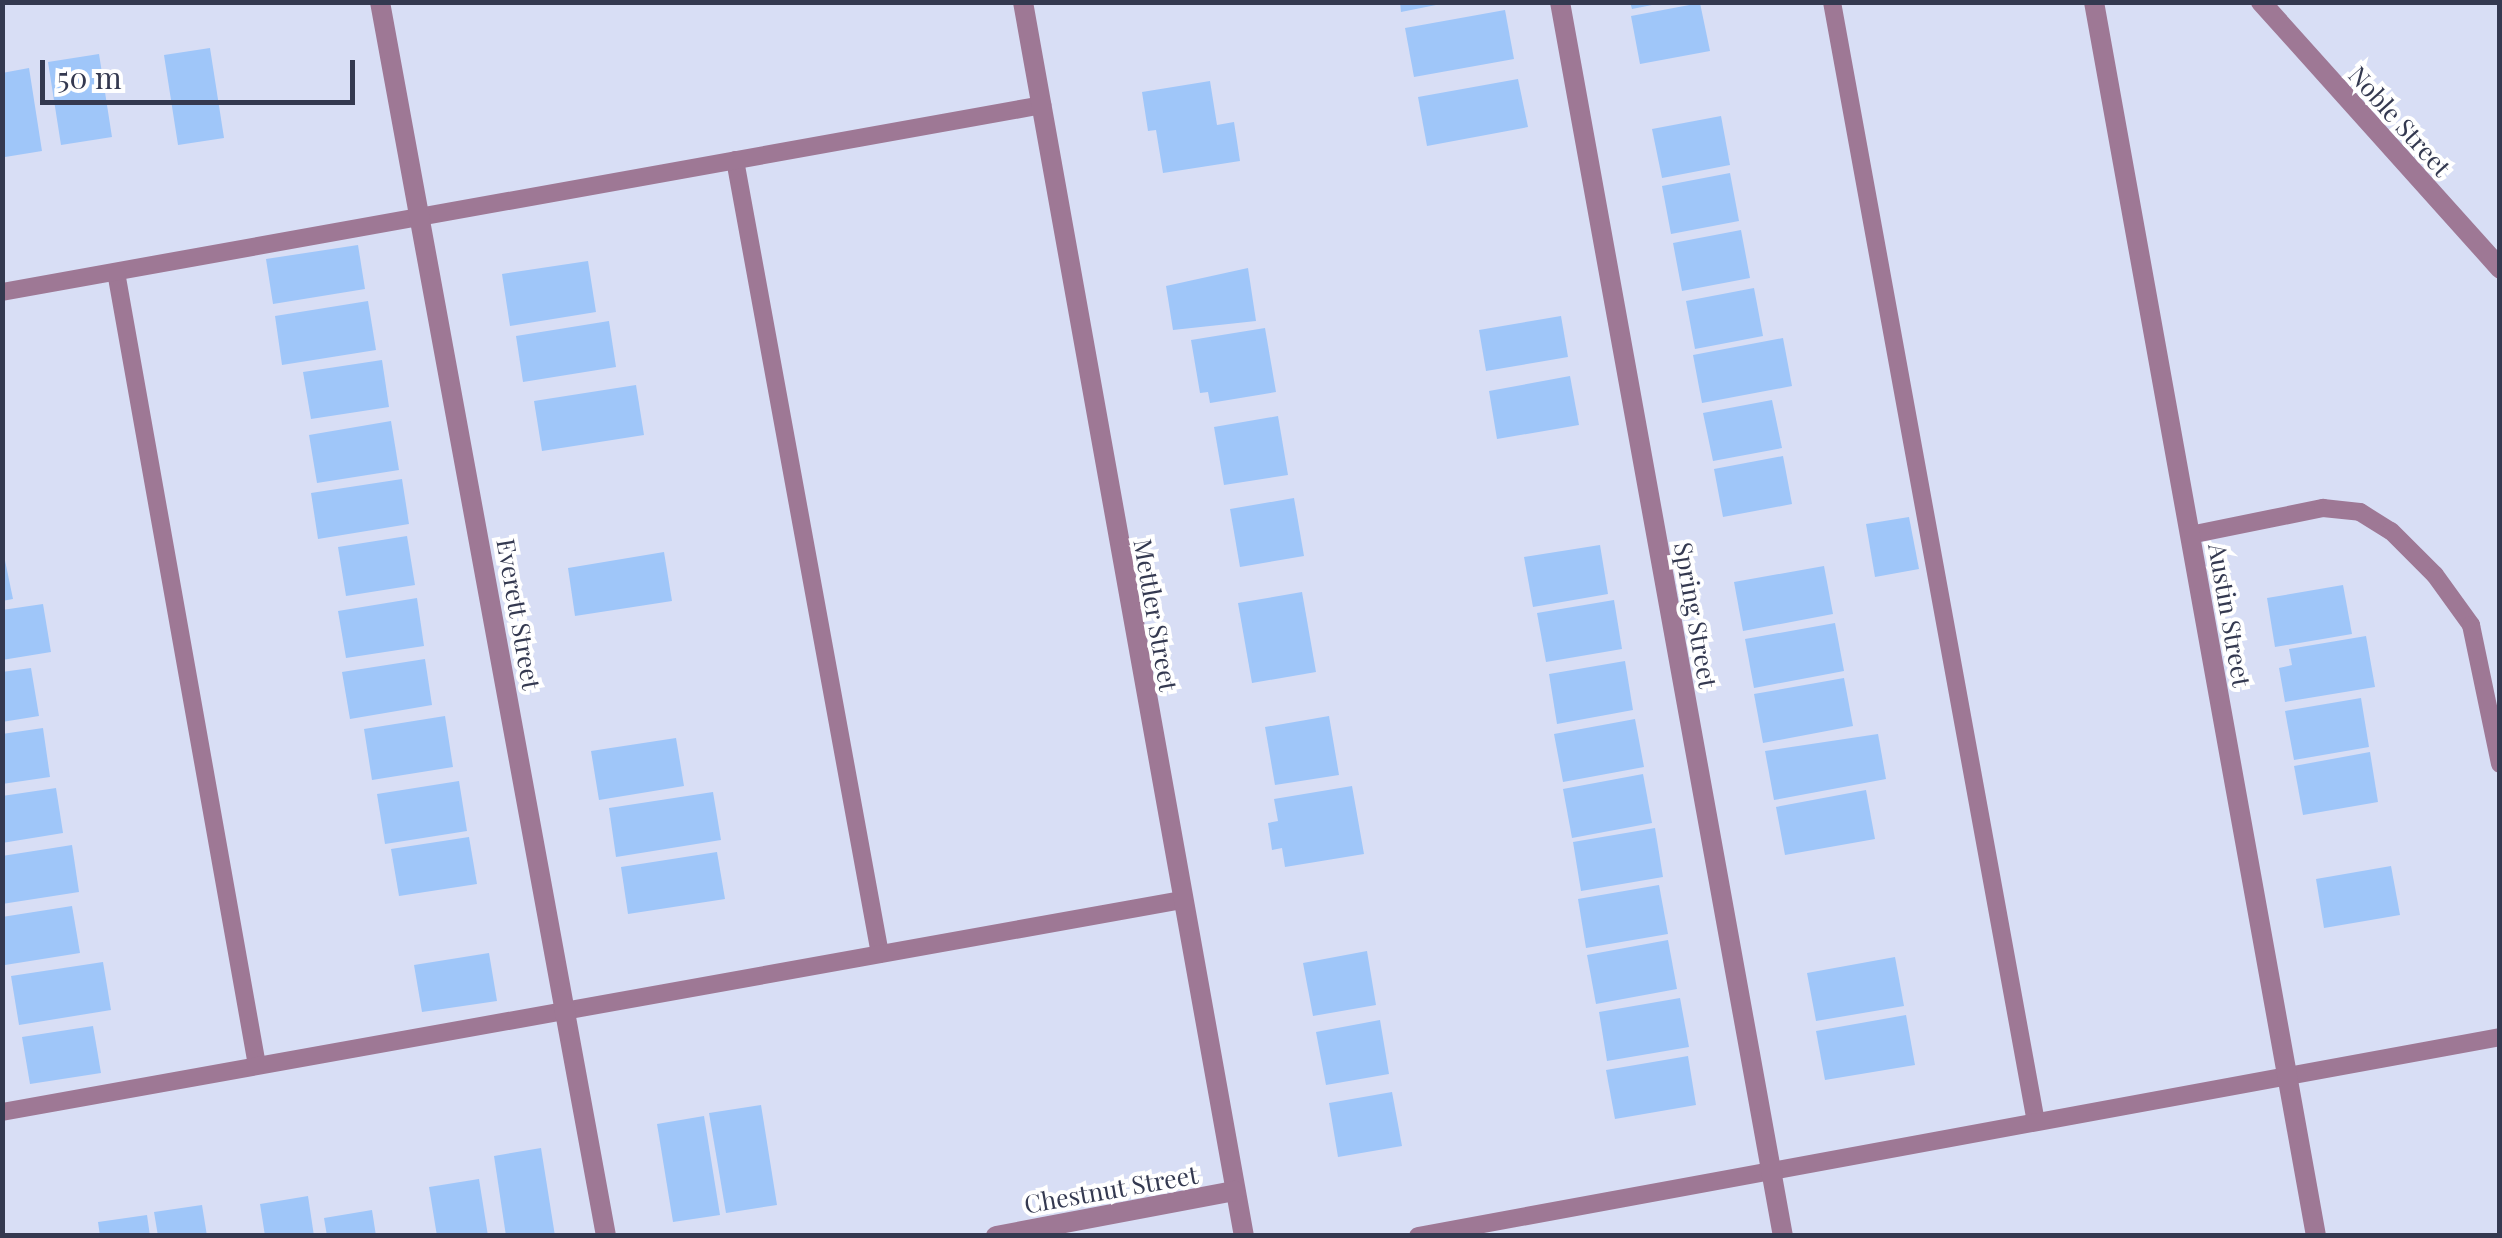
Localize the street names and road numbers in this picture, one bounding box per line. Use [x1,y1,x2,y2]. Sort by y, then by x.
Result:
street label: Noble Street [2343,60,2457,182]
street label: Everett Street [491,536,547,692]
street label: Mettler Street [1128,536,1184,694]
street label: Spring Street [1668,540,1724,690]
street label: Austin Street [2203,541,2257,689]
street label: Chestnut Street [1022,1159,1200,1219]

